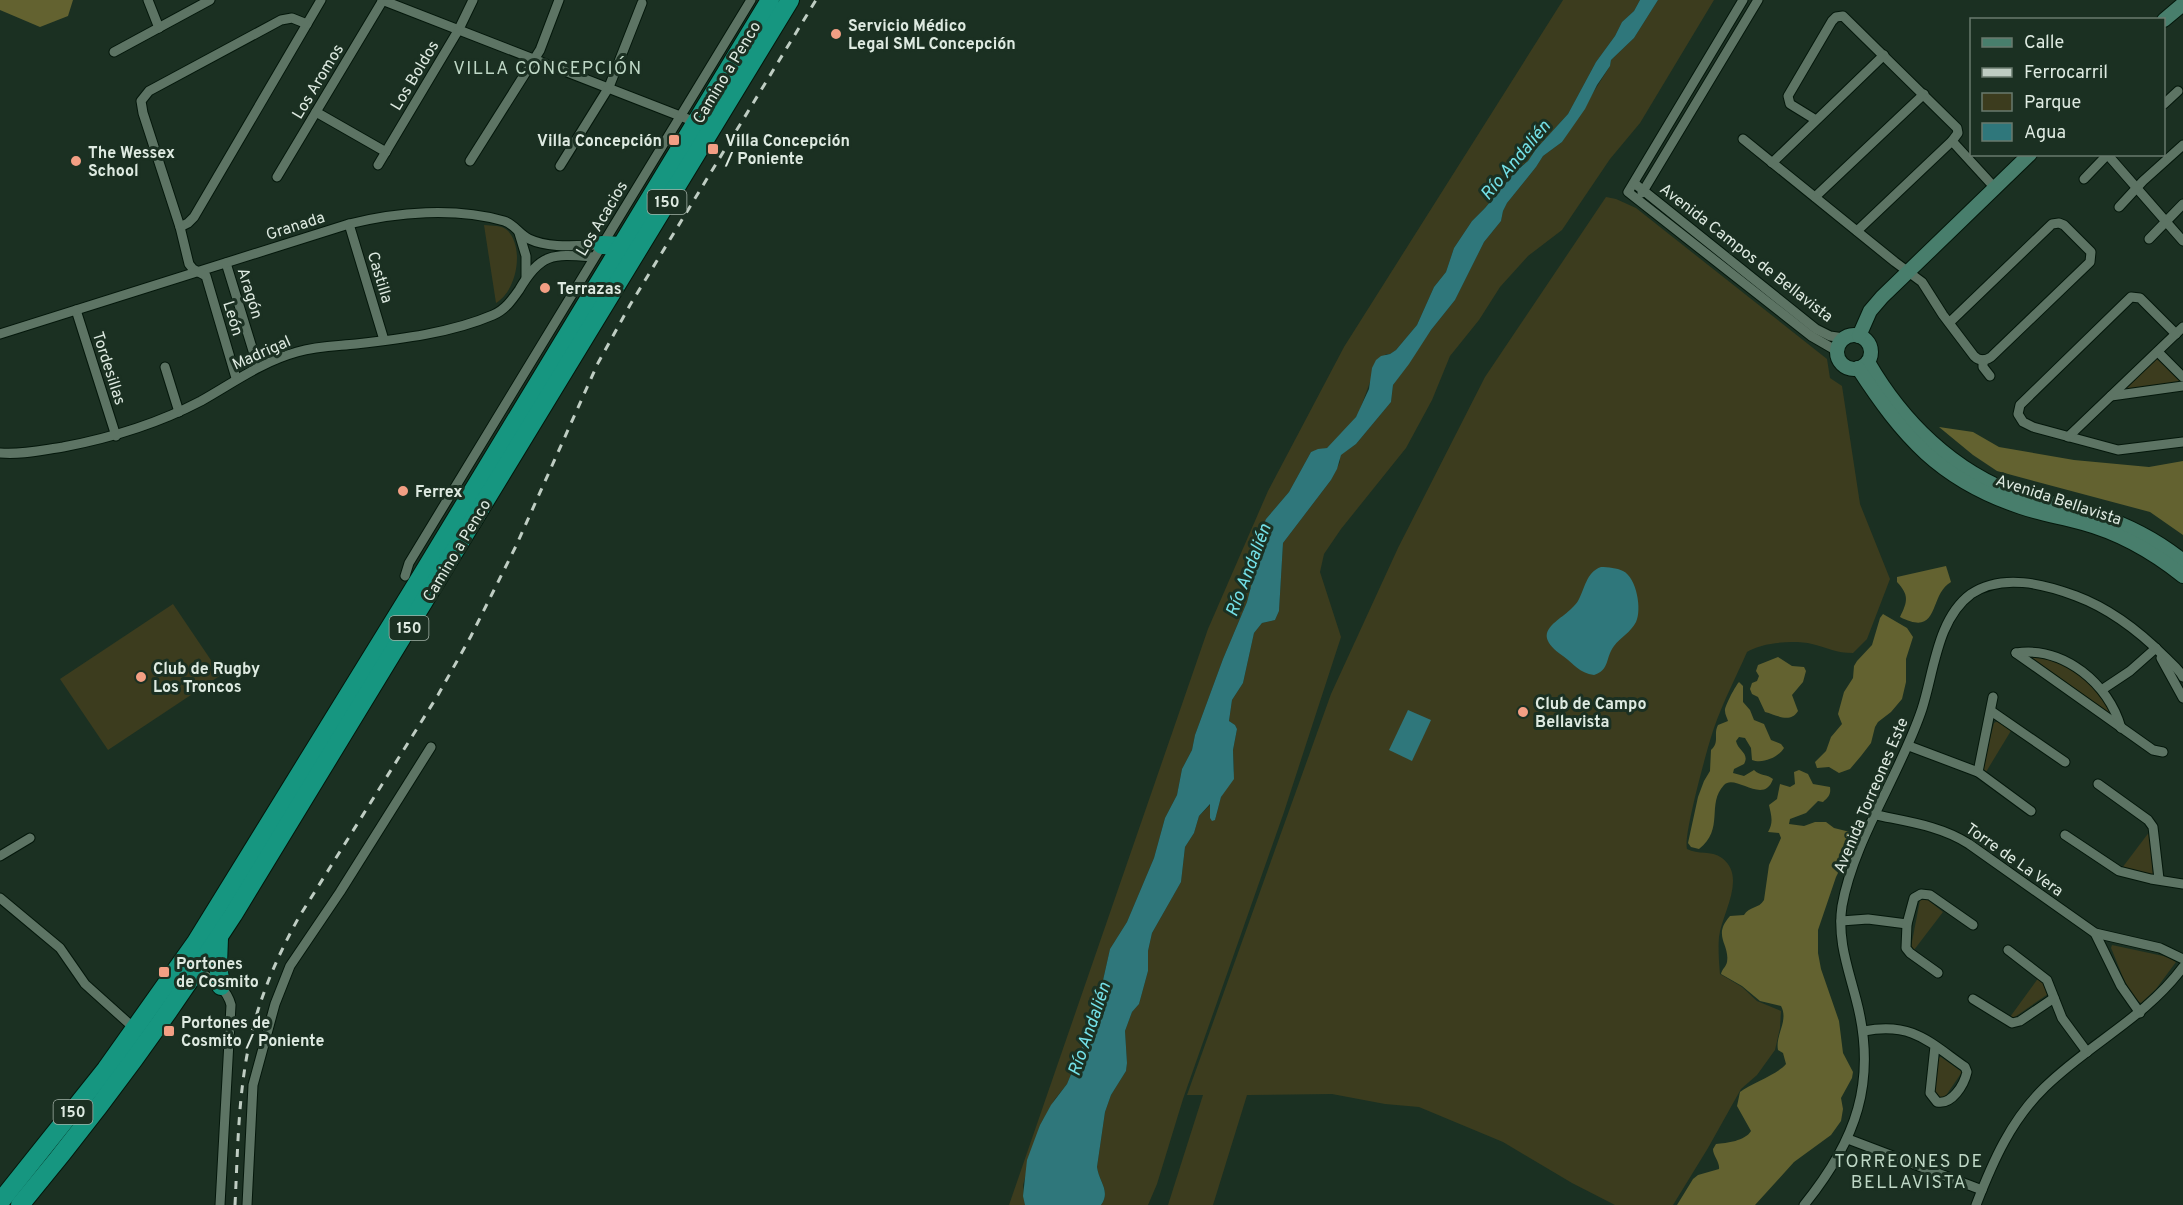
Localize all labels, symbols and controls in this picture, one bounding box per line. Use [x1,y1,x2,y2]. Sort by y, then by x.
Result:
place label: Servicio Médico Legal SML Concepción [848,17,1016,55]
street label: Camino a Penco [689,18,766,128]
legend [1970,18,2165,156]
marker: Servicio Médico Legal SML Concepción [829,27,843,41]
text: Calle [2024,32,2064,55]
street label: Los Boldos [387,37,444,115]
street label: Los Aromos [289,41,349,123]
district label: VILLA CONCEPCIÓN [453,56,643,81]
text: Ferrocarril [2024,62,2108,85]
text: Parque [2024,92,2081,115]
water label: Río Andalién [1476,116,1556,206]
text: Agua [2024,122,2066,145]
place label: Villa Concepción [537,132,662,152]
place label: Villa Concepción / Poniente [724,132,850,170]
marker: Villa Concepción [667,133,681,147]
marker: Villa Concepción / Poniente [706,142,720,156]
place label: The Wessex School [88,144,175,182]
marker: The Wessex School [69,154,83,168]
street label: Los Acacios [573,178,633,260]
street label: Avenida Campos de Bellavista [1655,180,1836,327]
road number: 150 [648,190,686,214]
street label: Granada [264,208,328,246]
street label: Castilla [362,249,396,306]
street label: Aragón [232,266,266,322]
place label: Terrazas [557,280,622,300]
marker: Terrazas [538,281,552,295]
street label: León [217,299,247,339]
street label: Tordesillas [87,329,129,408]
street label: Madrigal [229,332,294,376]
street label: Avenida Bellavista [1993,471,2124,531]
place label: Ferrex [415,483,462,503]
marker: Ferrex [396,484,410,498]
street label: Camino a Penco [419,496,496,606]
water label: Río Andalién [1221,521,1278,620]
road number: 150 [390,616,428,640]
place label: Club de Rugby Los Troncos [153,660,260,698]
marker: Club de Rugby Los Troncos [134,670,148,684]
place label: Club de Campo Bellavista [1535,695,1646,733]
marker: Club de Campo Bellavista [1516,705,1530,719]
street label: Avenida Torreones Este [1830,715,1914,877]
street label: Torre de La Vera [1961,819,2067,902]
place label: Portones de Cosmito [176,955,259,993]
marker: Portones de Cosmito [157,965,171,979]
water label: Río Andalién [1064,979,1117,1079]
place label: Portones de Cosmito / Poniente [181,1014,324,1052]
marker: Portones de Cosmito / Poniente [162,1024,176,1038]
road number: 150 [54,1100,92,1124]
district label: TORREONES DE BELLAVISTA [1834,1151,1984,1195]

